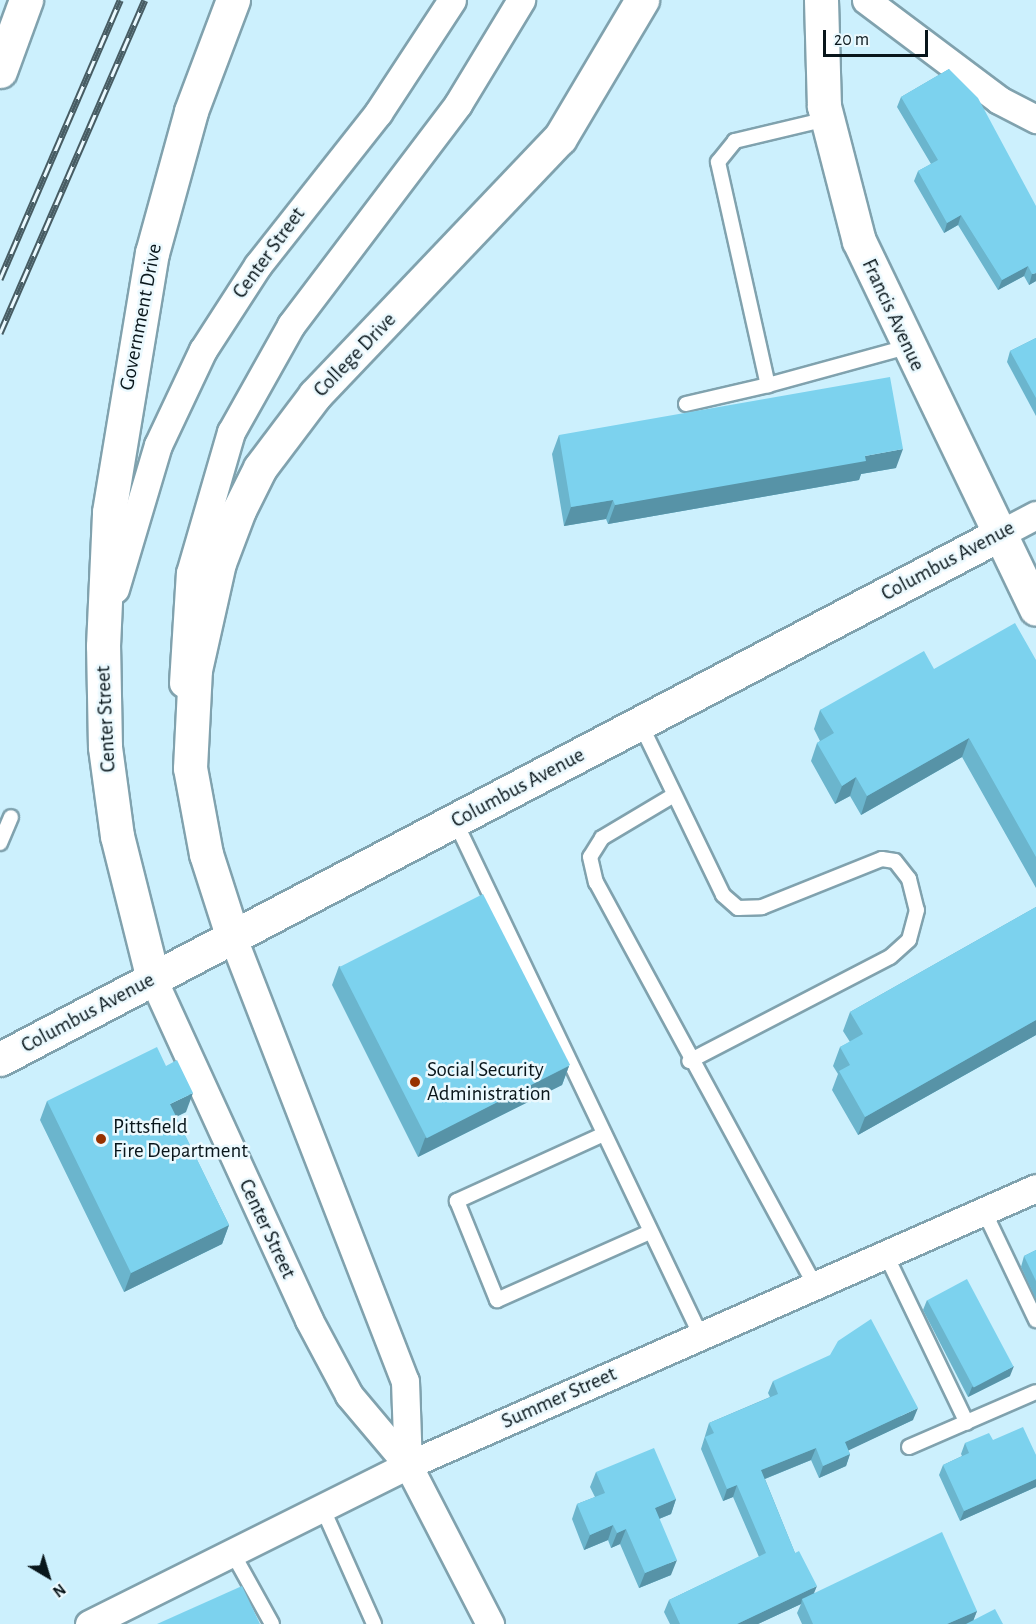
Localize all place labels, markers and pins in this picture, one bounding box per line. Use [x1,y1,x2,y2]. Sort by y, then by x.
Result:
place label: Social Security Administration [427,1057,551,1107]
marker: Social Security Administration [408,1075,422,1089]
place label: Pittsfield Fire Department [113,1114,248,1164]
marker: Pittsfield Fire Department [94,1132,108,1146]

